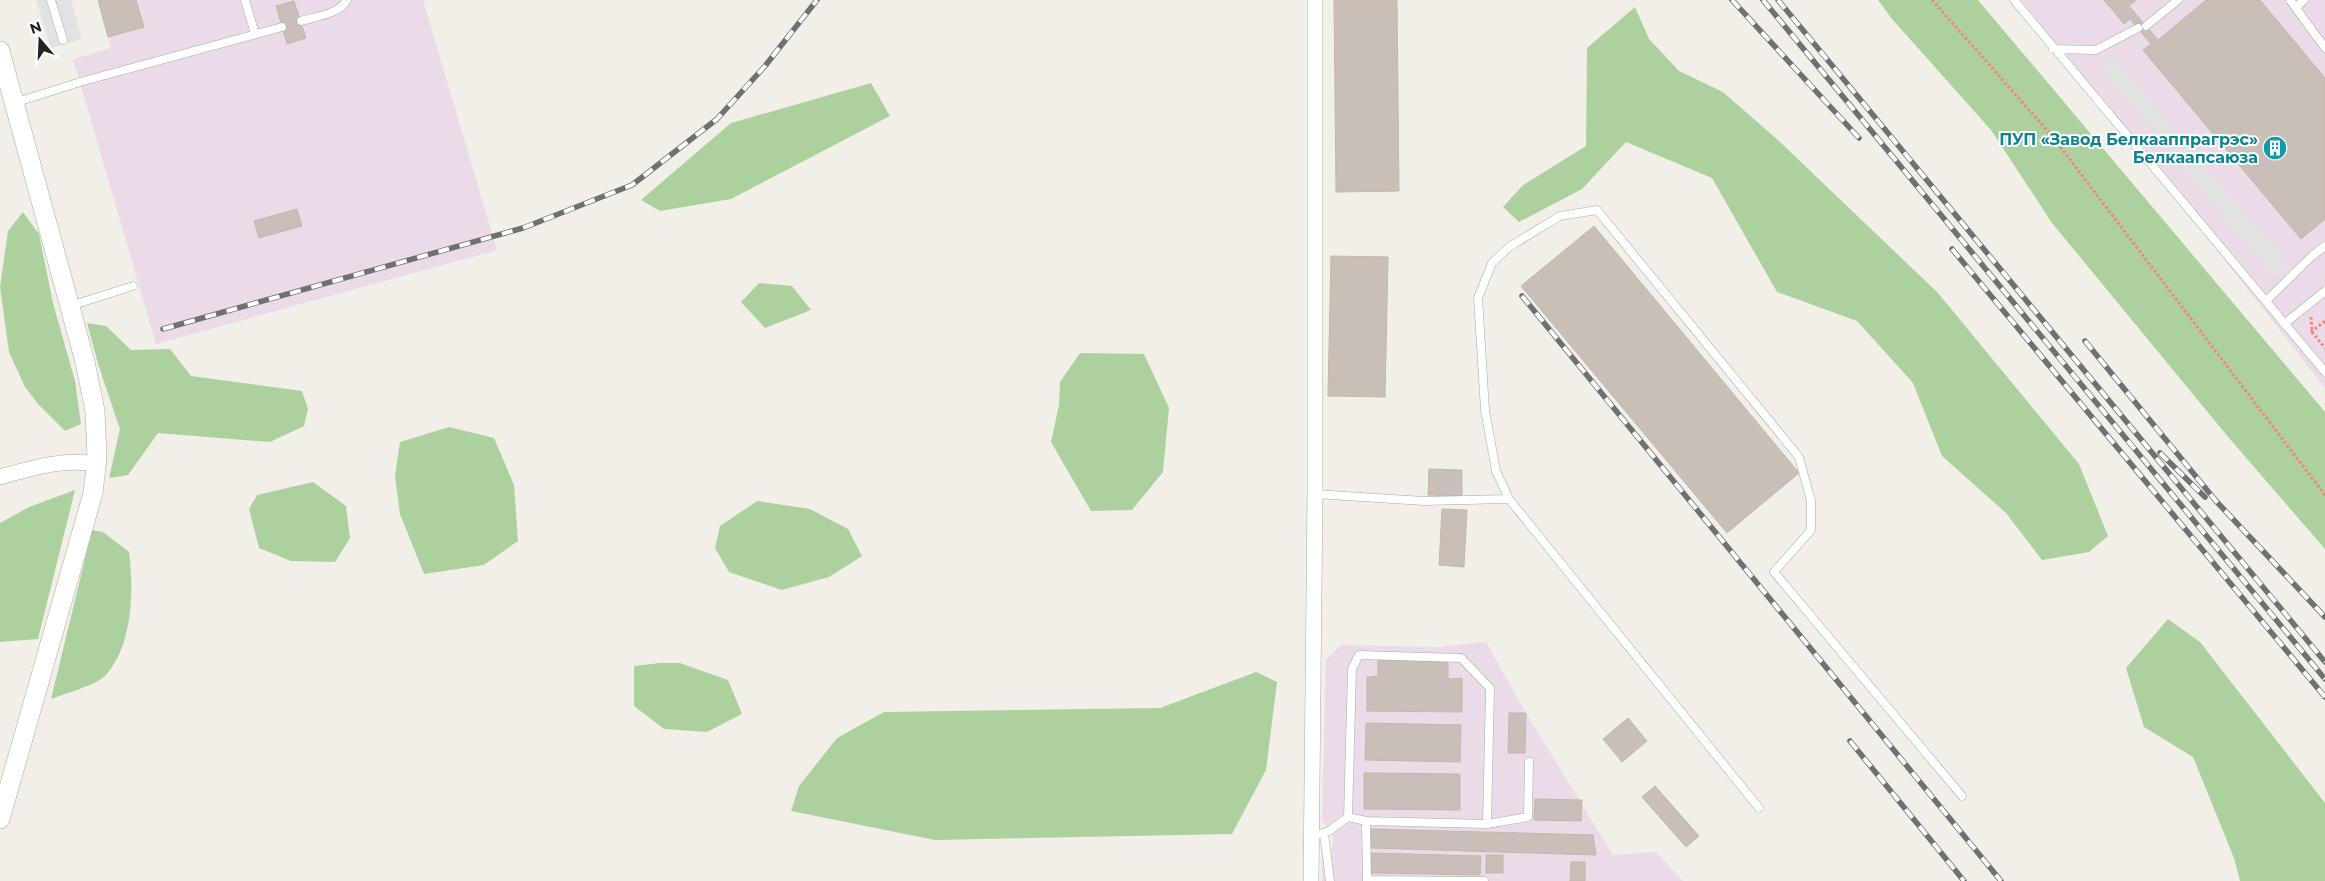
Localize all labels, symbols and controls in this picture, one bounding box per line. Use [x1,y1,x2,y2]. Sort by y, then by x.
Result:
north arrow [15,15,65,65]
text: N [27,17,44,38]
place label: ПУП «Завод Белкааппрагрэс» Белкаапсаюза [1999,130,2258,167]
building icon: ПУП «Завод Белкааппрагрэс» Белкаапсаюза [2262,135,2288,161]

